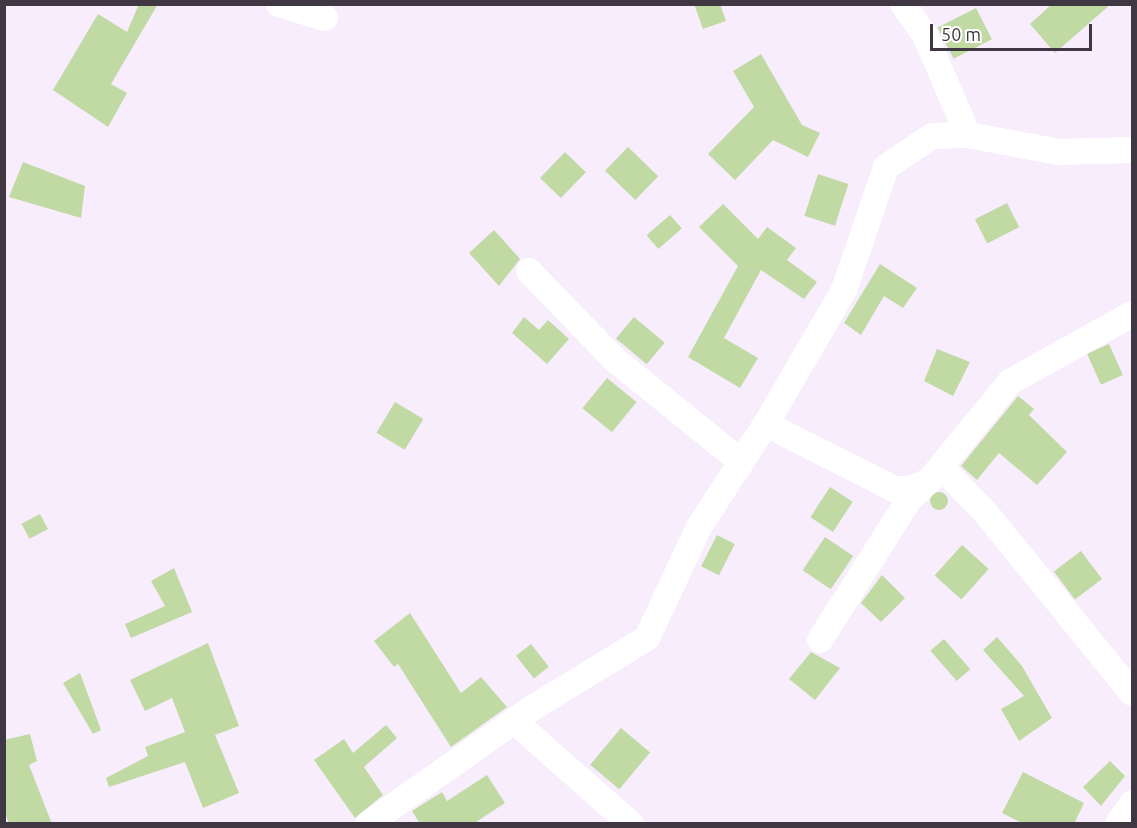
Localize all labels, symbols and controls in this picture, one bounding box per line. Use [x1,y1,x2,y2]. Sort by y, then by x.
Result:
scale bar [933,12,1095,50]
text: 50 m [941,24,981,44]

